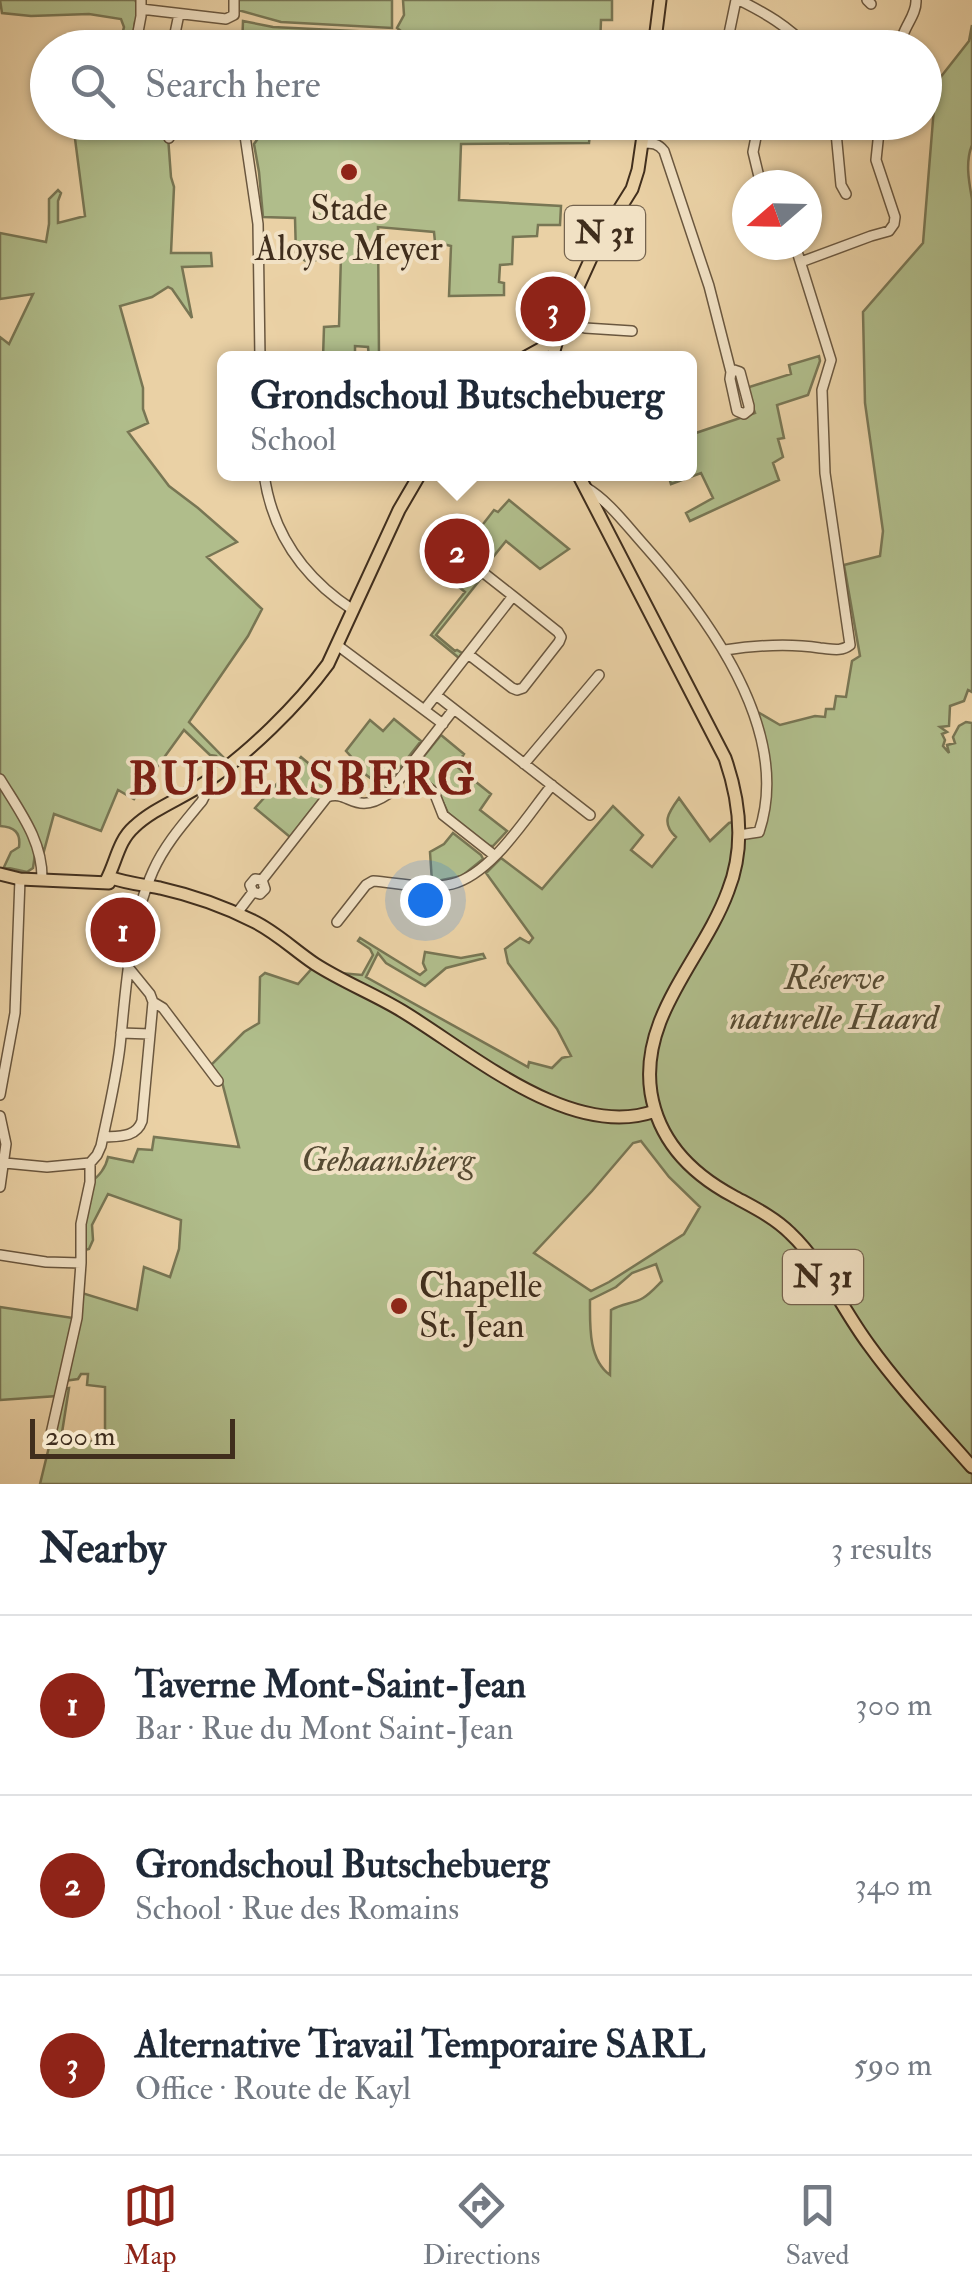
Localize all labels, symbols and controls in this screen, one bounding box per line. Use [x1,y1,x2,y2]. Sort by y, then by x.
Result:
search box [30,30,942,140]
icon: search [65,58,120,113]
text: Search here [145,61,321,109]
marker: Stade Aloyse Meyer [338,161,360,183]
north arrow [732,170,822,260]
place label: Stade Aloyse Meyer [254,187,443,271]
road number: N 31 [565,206,645,260]
pin: 3 [520,272,586,346]
popup [217,351,697,481]
text: Grondschoul Butschebuerg [250,372,664,420]
text: School [250,420,336,460]
pin: 2 [424,514,490,588]
district label: BUDERSBERG [129,752,477,808]
your location [400,875,451,926]
pin: 1 [90,892,156,968]
park label: Réserve naturelle Haard [730,956,941,1040]
park label: Gehaansbierg [301,1138,477,1182]
road number: N 31 [783,1250,863,1304]
place label: Chapelle St. Jean [419,1264,542,1348]
marker: Chapelle St. Jean [388,1295,410,1317]
scale bar [30,1414,235,1458]
text: 200 m [45,1419,116,1454]
text: Nearby [40,1523,166,1575]
text: 3 results [831,1529,932,1569]
text: Taverne Mont-Saint-Jean [135,1661,526,1709]
text: 1 [67,1685,78,1725]
text: 300 m [855,1685,932,1725]
text: Bar · Rue du Mont Saint-Jean [135,1709,513,1749]
text: Grondschoul Butschebuerg [135,1841,549,1889]
text: 2 [64,1865,81,1905]
text: 340 m [855,1865,932,1905]
text: School · Rue des Romains [135,1889,459,1929]
text: Alternative Travail Temporaire SARL [135,2021,705,2069]
text: 3 [66,2045,79,2085]
text: 590 m [854,2045,932,2085]
text: Office · Route de Kayl [135,2069,411,2109]
tab: Map [123,2178,178,2273]
tab: Directions [423,2178,540,2273]
tab: Saved [785,2178,849,2273]

